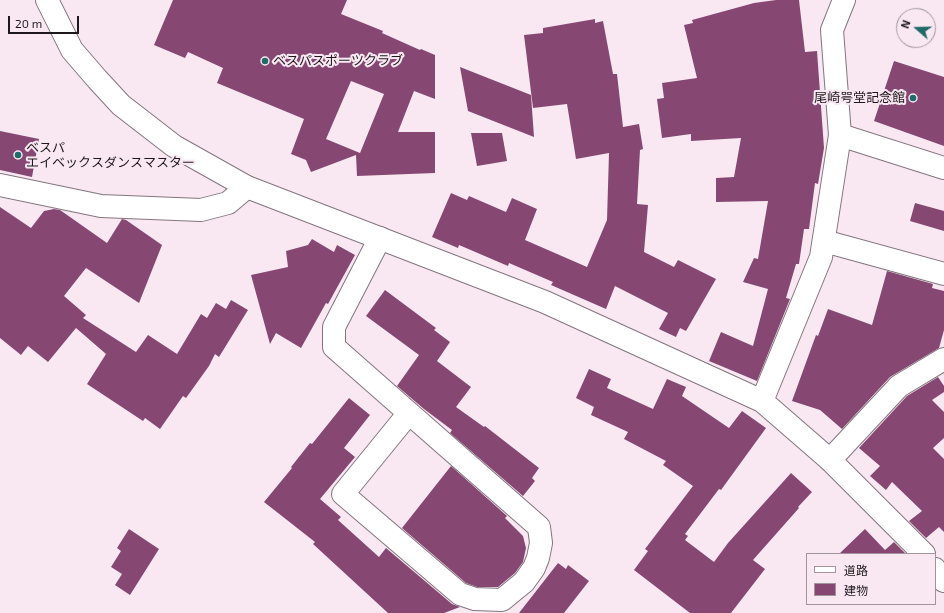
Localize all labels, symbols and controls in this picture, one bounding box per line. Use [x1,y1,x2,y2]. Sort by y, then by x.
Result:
scale bar [10,8,81,34]
north arrow [896,8,936,48]
text: 20 m [15,16,42,30]
text: N [898,18,913,30]
place label: ベスパスポーツクラブ [273,53,403,69]
marker: ベスパスポーツクラブ [260,56,270,66]
place label: 尾崎咢堂記念館 [814,90,905,106]
marker: 尾崎咢堂記念館 [908,93,918,103]
place label: ベスパ エイベックスダンスマスター [26,140,195,171]
marker: ベスパ エイベックスダンスマスター [13,150,23,160]
legend [806,553,936,605]
text: 道路 [844,563,868,577]
text: 建物 [844,583,868,597]

